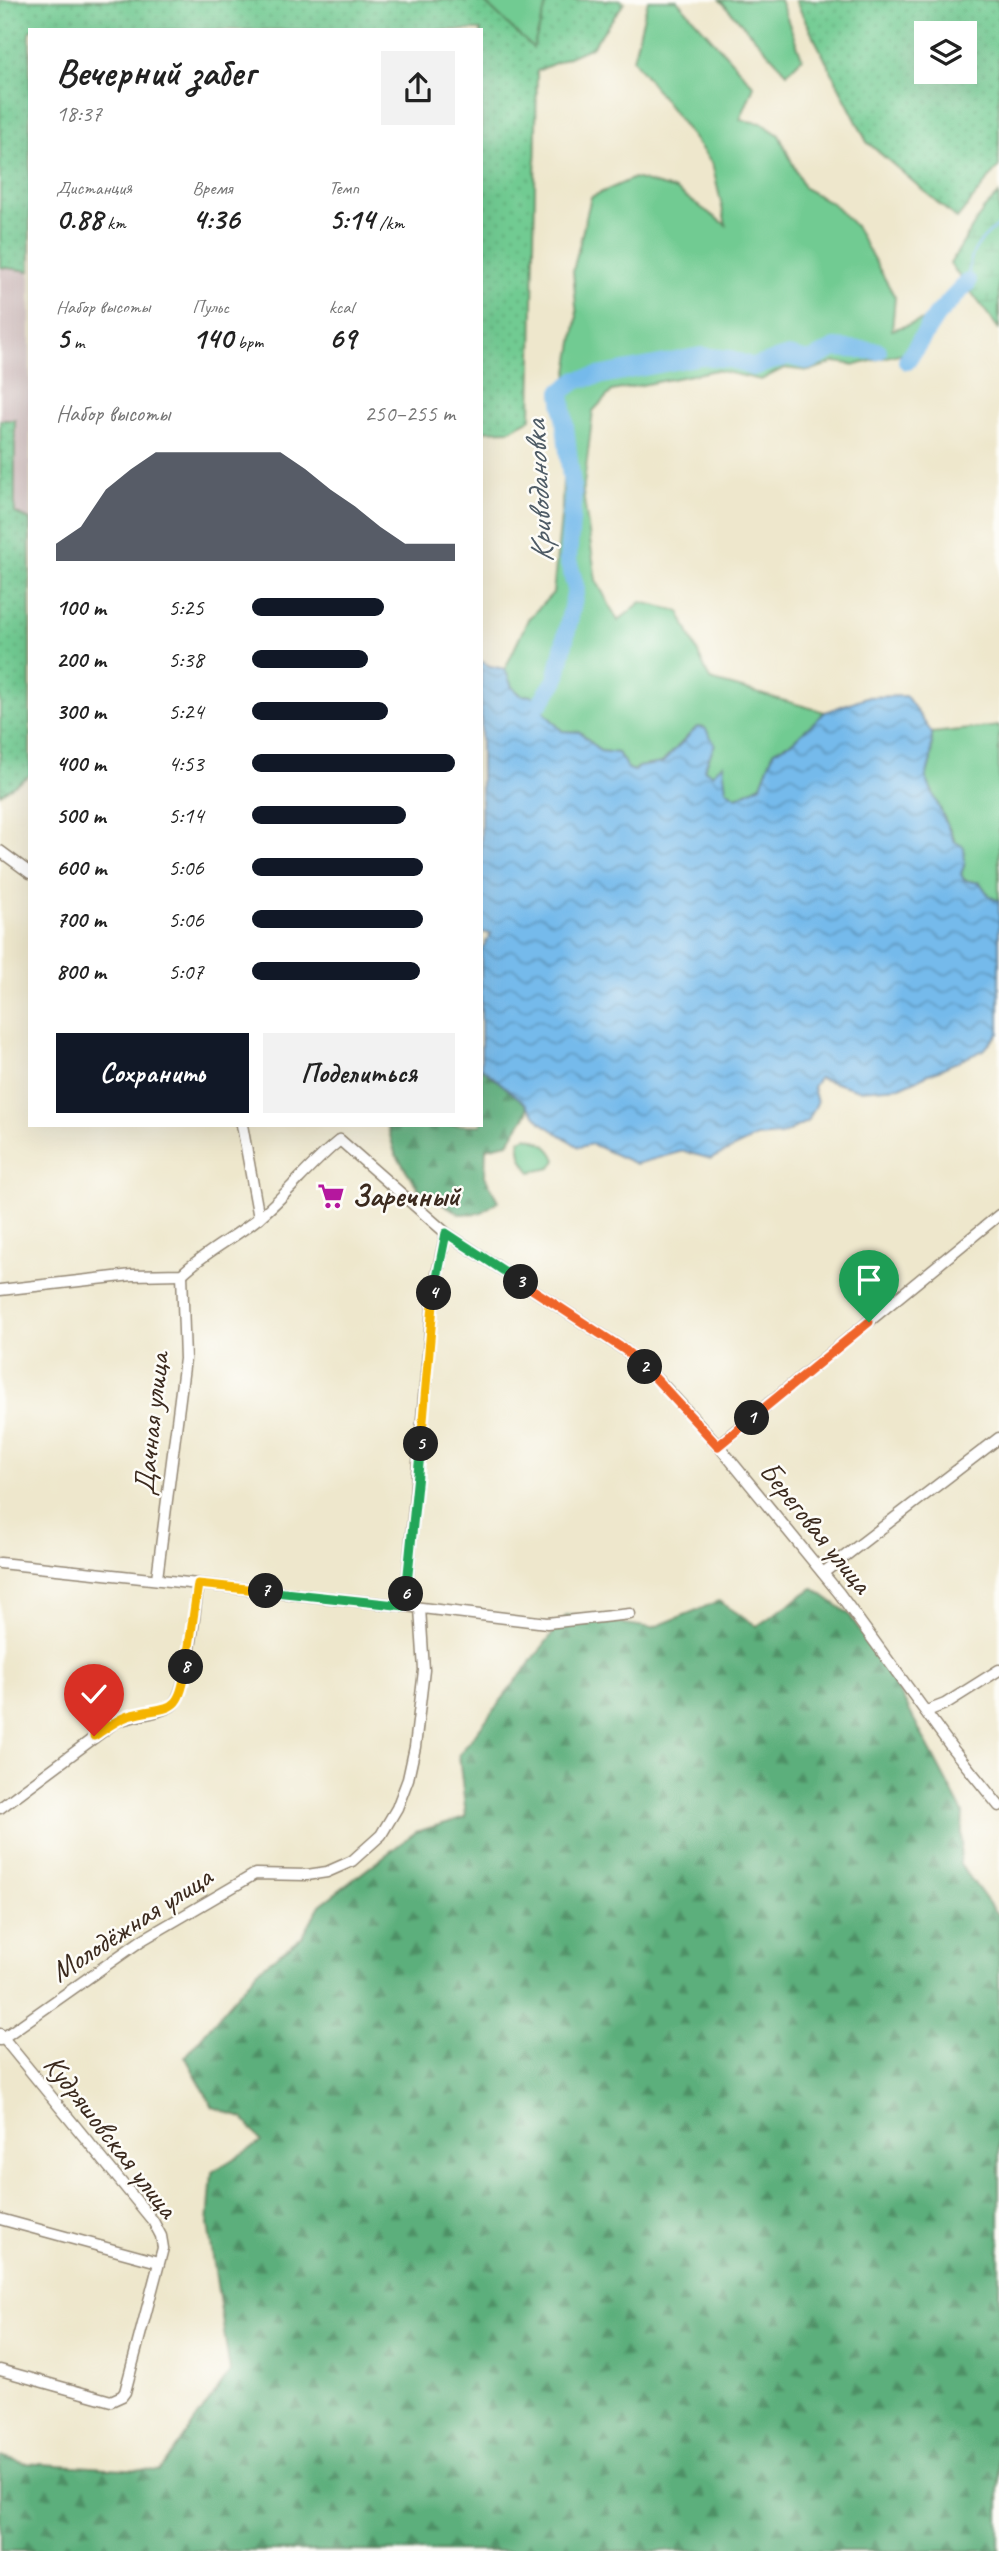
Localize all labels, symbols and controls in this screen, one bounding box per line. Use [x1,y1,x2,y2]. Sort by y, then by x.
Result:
map controls [914,21,977,84]
button: layers [914,21,977,84]
text: Вечерний забег [56,49,255,96]
button: share [381,51,455,125]
text: 18:37 [56,99,102,128]
text: Дистанция [56,176,132,200]
text: Время [192,176,232,200]
text: Темп [329,176,359,200]
text: 0.88 [56,200,102,238]
text: 4:36 [192,200,239,238]
text: 5:14 [329,200,375,238]
text: km [102,211,126,235]
text: /km [375,211,404,235]
text: Набор высоты [56,295,150,319]
text: Пульс [192,295,229,319]
text: kcal [329,295,354,319]
text: 5 [56,319,69,357]
text: 140 [192,319,233,357]
text: 69 [329,319,356,357]
text: m [69,330,84,354]
text: bpm [233,330,264,354]
text: Набор высоты [56,399,170,428]
text: 250–255 m [364,399,455,428]
water label: Криводановка [514,417,563,564]
text: 100 m [56,593,106,622]
text: 5:25 [168,593,204,622]
text: 200 m [56,645,106,674]
text: 5:38 [168,645,204,674]
text: 300 m [56,697,106,726]
text: 5:24 [168,697,204,726]
text: 400 m [56,749,106,778]
text: 4:53 [168,749,204,778]
text: 500 m [56,801,105,830]
text: 5:14 [168,801,204,830]
text: 600 m [56,853,106,882]
text: 5:06 [168,853,204,882]
text: 700 m [56,905,106,934]
text: 5:06 [168,905,204,934]
text: 800 m [56,957,106,986]
text: 5:07 [168,957,204,986]
button: Сохранить [56,1033,249,1113]
button: Поделиться [263,1033,455,1113]
place label: Заречный [352,1177,462,1215]
supermarket icon: Заречный [316,1181,346,1211]
pin [839,1250,899,1322]
icon: arrive [850,1261,888,1299]
pin: 3 [504,1264,538,1300]
text: 3 [516,1269,525,1293]
pin: 4 [416,1276,452,1310]
text: 4 [429,1280,438,1304]
street label: Дачная улица [125,1348,178,1497]
pin: 2 [628,1350,662,1384]
text: 2 [640,1354,649,1378]
pin: 1 [734,1400,770,1436]
text: 1 [747,1405,756,1429]
pin: 5 [404,1426,438,1462]
text: 5 [416,1431,425,1455]
street label: Береговая улица [751,1453,882,1602]
pin: 7 [248,1574,284,1608]
pin: 6 [388,1576,424,1612]
text: 7 [261,1578,270,1602]
text: 6 [401,1581,410,1605]
pin: 8 [168,1650,204,1684]
text: 8 [181,1654,190,1678]
pin [64,1664,124,1736]
icon: check [75,1675,113,1713]
street label: Молодёжная улица [43,1857,221,1990]
street label: Кудряшовская улица [35,2047,188,2227]

